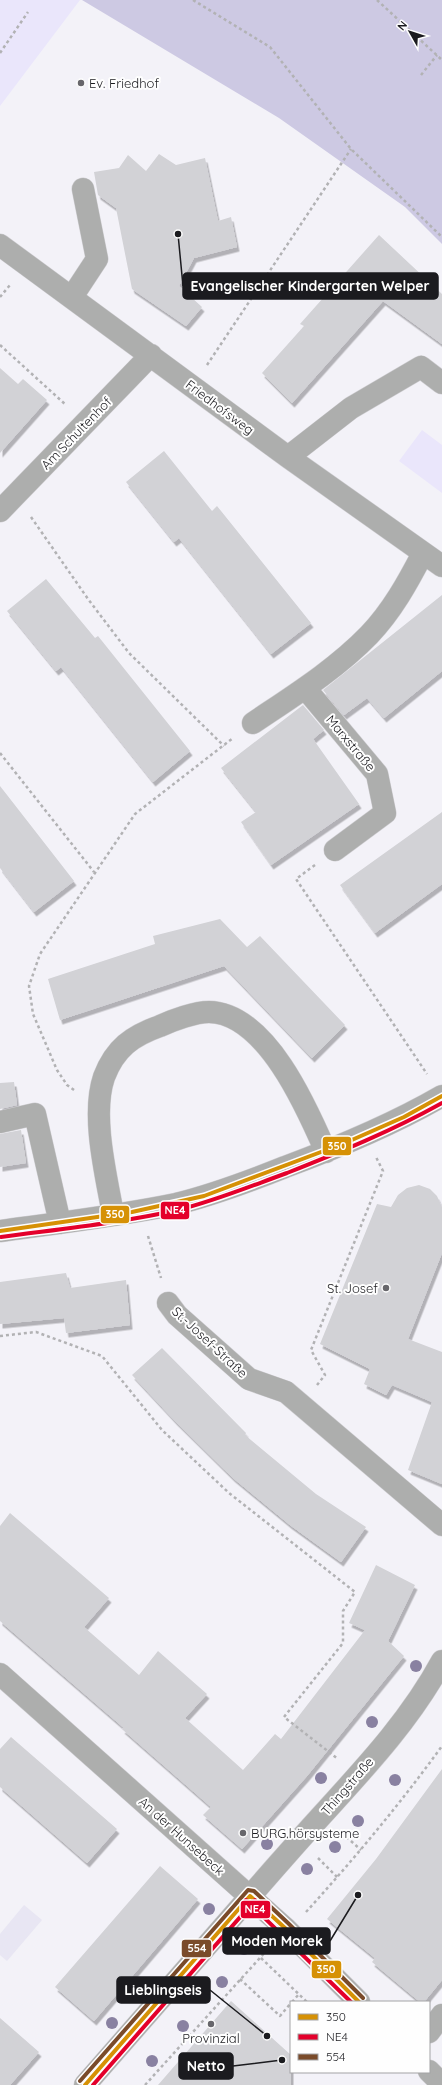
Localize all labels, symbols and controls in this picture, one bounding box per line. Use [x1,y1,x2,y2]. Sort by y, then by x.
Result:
north arrow [390,12,430,52]
text: N [394,18,410,33]
place label: Ev. Friedhof [89,75,159,91]
marker: Ev. Friedhof [76,78,86,88]
callout: Evangelischer Kindergarten Welper [183,273,438,299]
text: Evangelischer Kindergarten Welper [190,277,430,295]
street label: Friedhofsweg [183,376,257,438]
street label: Am Schultenhof [37,393,115,473]
street label: Marxstraße [323,712,379,774]
line badge: 350 [322,1136,352,1156]
text: 350 [328,1139,347,1153]
line badge: NE4 [160,1201,190,1220]
text: NE4 [165,1203,186,1217]
line badge: 350 [100,1205,130,1224]
text: 350 [106,1207,125,1221]
place label: St. Josef [327,1280,378,1296]
marker: St. Josef [381,1283,391,1293]
street label: St.-Josef-Straße [169,1303,251,1381]
street label: Thingstraße [317,1754,377,1818]
street label: An der Hunsebeck [136,1793,228,1879]
place label: BURG.hörsysteme [251,1825,359,1841]
marker: BURG.hörsysteme [238,1828,248,1838]
line badge: NE4 [240,1900,271,1919]
text: NE4 [245,1902,266,1916]
callout: Moden Morek [223,1928,330,1954]
text: Moden Morek [231,1932,323,1950]
line badge: 554 [181,1939,212,1958]
text: 554 [187,1941,207,1955]
line badge: 350 [311,1960,342,1979]
text: 350 [317,1962,336,1976]
callout: Lieblingseis [117,1977,210,2003]
text: Lieblingseis [124,1981,202,1999]
legend [290,2001,430,2073]
text: 350 [326,2009,346,2024]
marker: Provinzial [206,2019,216,2029]
text: NE4 [326,2029,348,2044]
place label: Provinzial [182,2030,240,2046]
text: 554 [326,2049,345,2064]
callout: Netto [179,2053,233,2079]
text: Netto [187,2057,226,2075]

